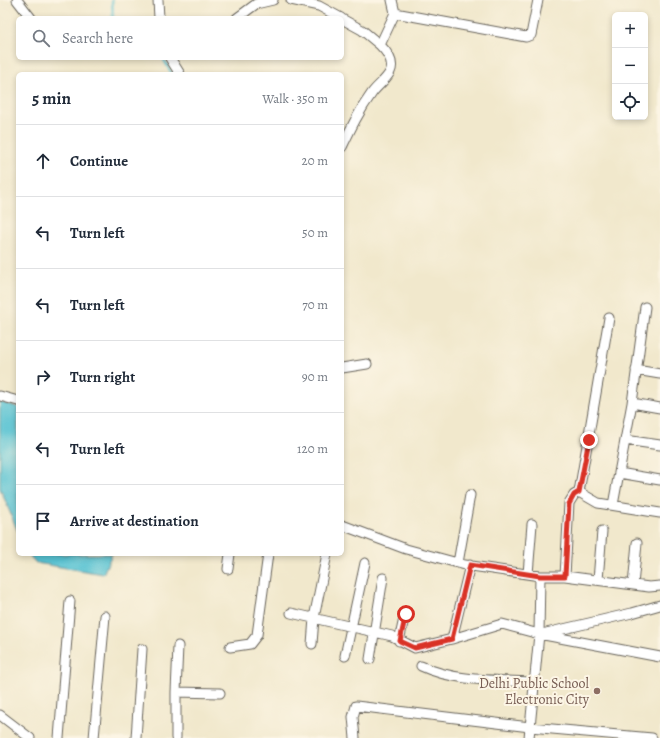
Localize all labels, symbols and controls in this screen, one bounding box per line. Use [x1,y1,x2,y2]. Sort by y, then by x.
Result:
map controls [612,12,648,120]
button: + [612,12,648,48]
search box [16,16,344,60]
icon: search [30,27,52,49]
text: Search here [62,28,133,48]
button: − [612,48,648,84]
button: locate [612,84,648,120]
text: 5 min [32,87,71,110]
text: Walk · 350 m [262,90,328,107]
icon: ahead [32,150,54,172]
text: Continue [70,151,128,171]
text: 20 m [302,152,328,169]
icon: left [32,222,54,244]
text: Turn left [70,223,125,243]
text: 50 m [302,224,328,241]
icon: left [32,294,54,316]
text: Turn left [70,295,125,315]
text: 70 m [302,296,328,313]
icon: right [32,366,54,388]
text: Turn right [70,367,135,387]
text: 90 m [302,368,328,385]
route end [580,431,598,449]
icon: left [32,438,54,460]
text: Turn left [70,439,125,459]
text: 120 m [297,440,328,457]
icon: arrive [32,510,54,532]
text: Arrive at destination [70,511,199,531]
route start [397,605,415,623]
place label: Delhi Public School Electronic City [479,674,590,709]
marker: Delhi Public School Electronic City [592,686,602,696]

